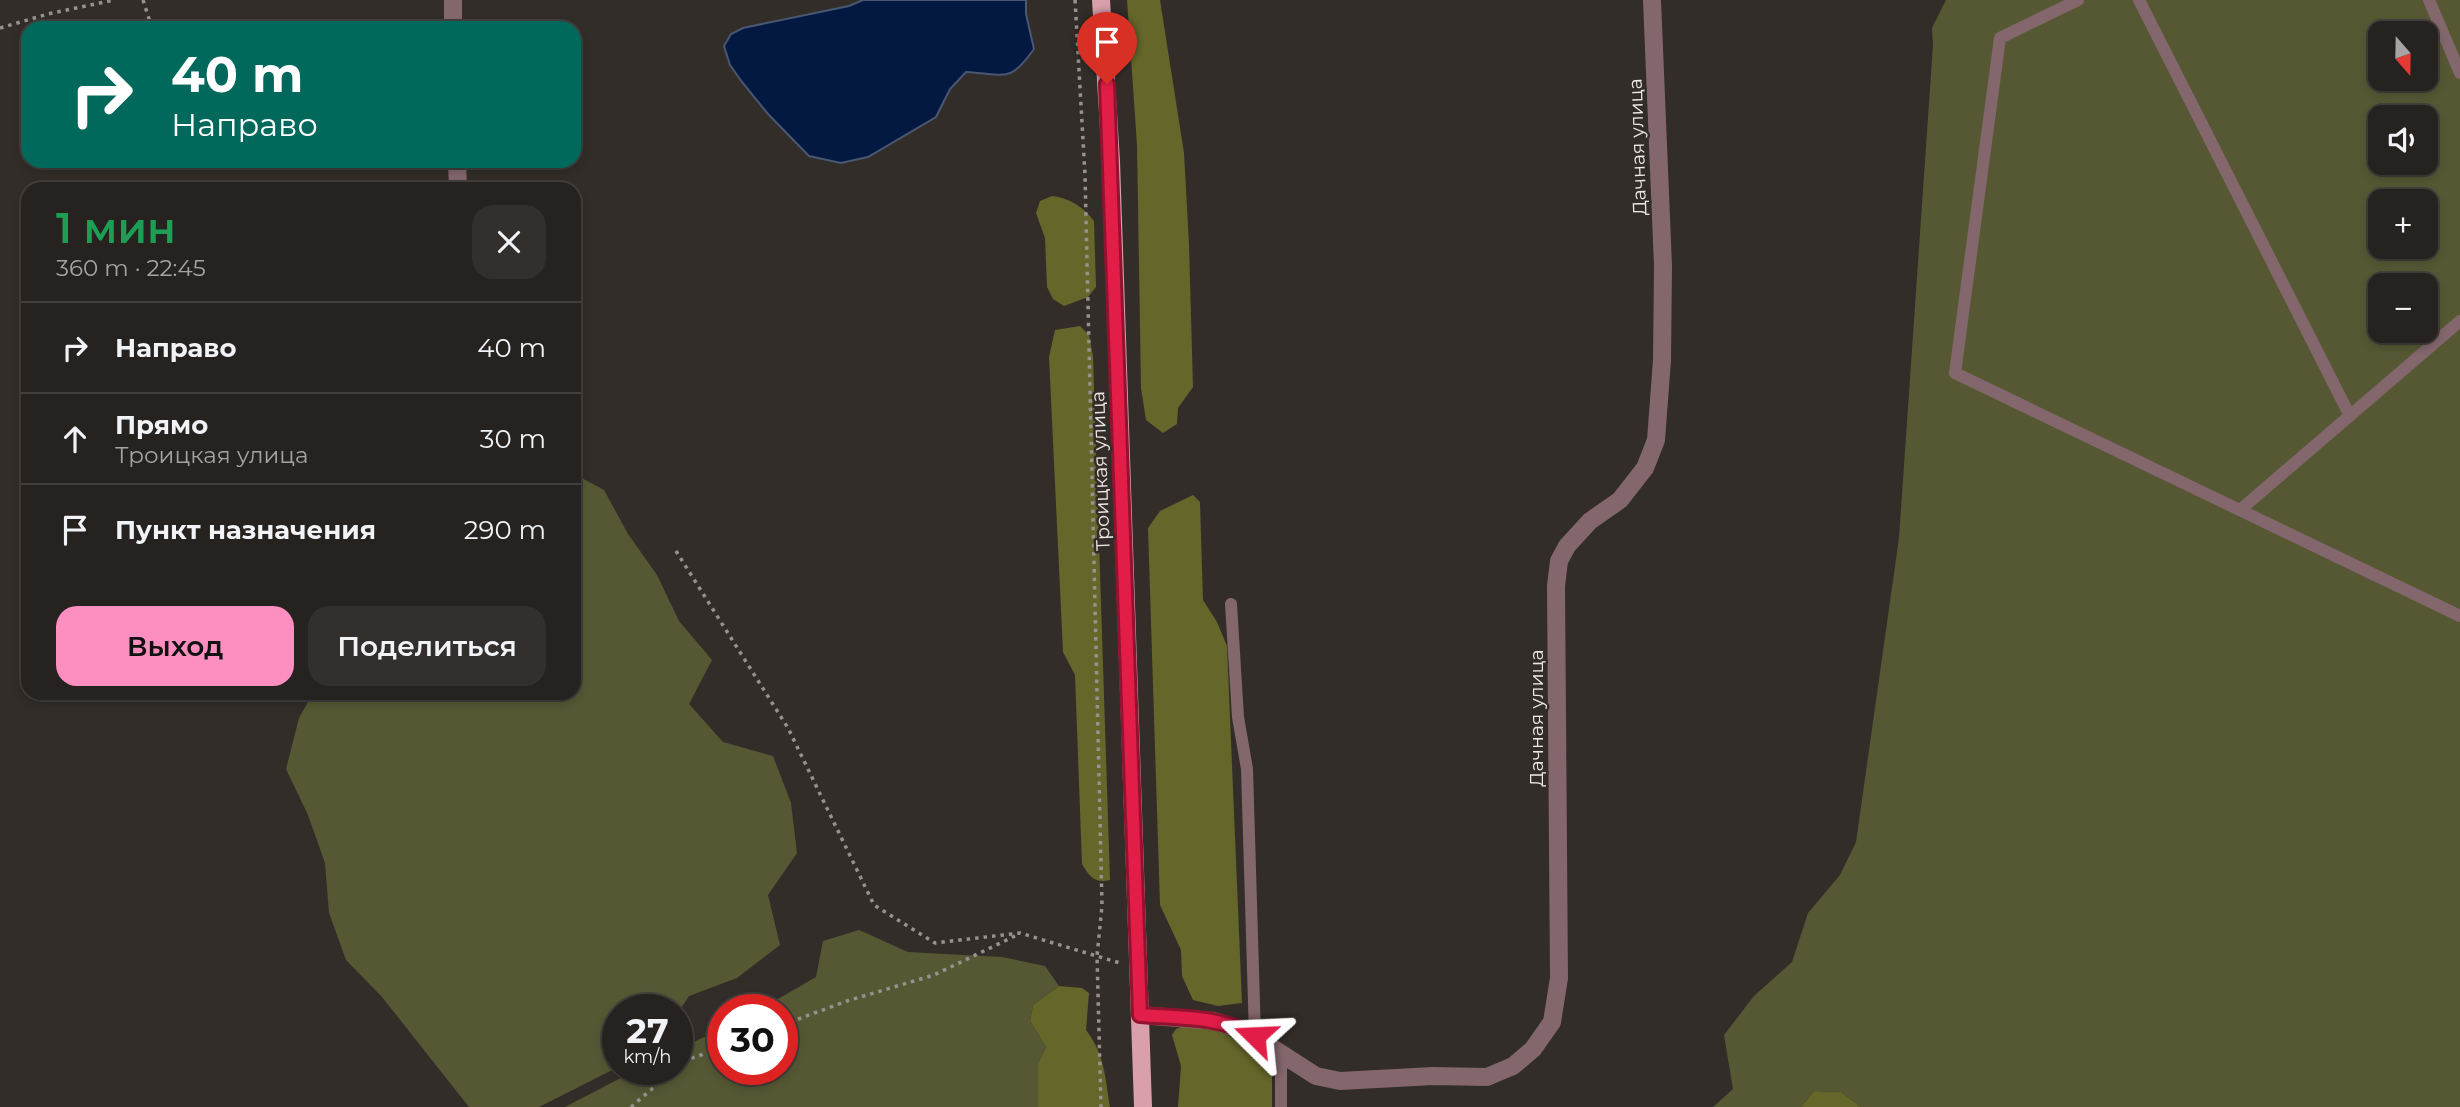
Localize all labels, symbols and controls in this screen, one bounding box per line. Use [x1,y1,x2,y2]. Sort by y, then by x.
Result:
pin [1077,12.0,1137,84]
north arrow [2368,21,2438,91]
map controls [2368,21,2438,343]
icon: arrive [1088,23,1126,61]
text: 40 m [171,45,303,104]
icon: right [56,49,147,140]
street label: Дачная улица [1624,78,1651,216]
text: Направо [171,105,318,144]
button: sound [2368,105,2438,175]
button: + [2368,189,2438,259]
text: 1 мин [56,202,176,254]
button: close [472,205,546,279]
text: 360 m · 22:45 [56,254,206,282]
button: − [2368,273,2438,343]
icon: right [56,329,94,367]
text: Направо [115,332,236,364]
text: 40 m [477,332,546,364]
street label: Троицкая улица [1086,391,1115,551]
text: Прямо [115,409,208,441]
icon: ahead [56,420,94,458]
text: 30 m [480,423,546,455]
text: Троицкая улица [115,441,308,469]
icon: arrive [56,511,94,549]
text: Пункт назначения [115,514,376,546]
text: 290 m [464,514,546,546]
button: Выход [56,606,294,686]
button: Поделиться [308,606,546,686]
street label: Дачная улица [1525,649,1548,787]
speed limit sign: 30 [707,994,798,1085]
position arrow [1218,999,1292,1073]
text: 27 [626,1009,669,1052]
text: km/h [623,1046,672,1068]

